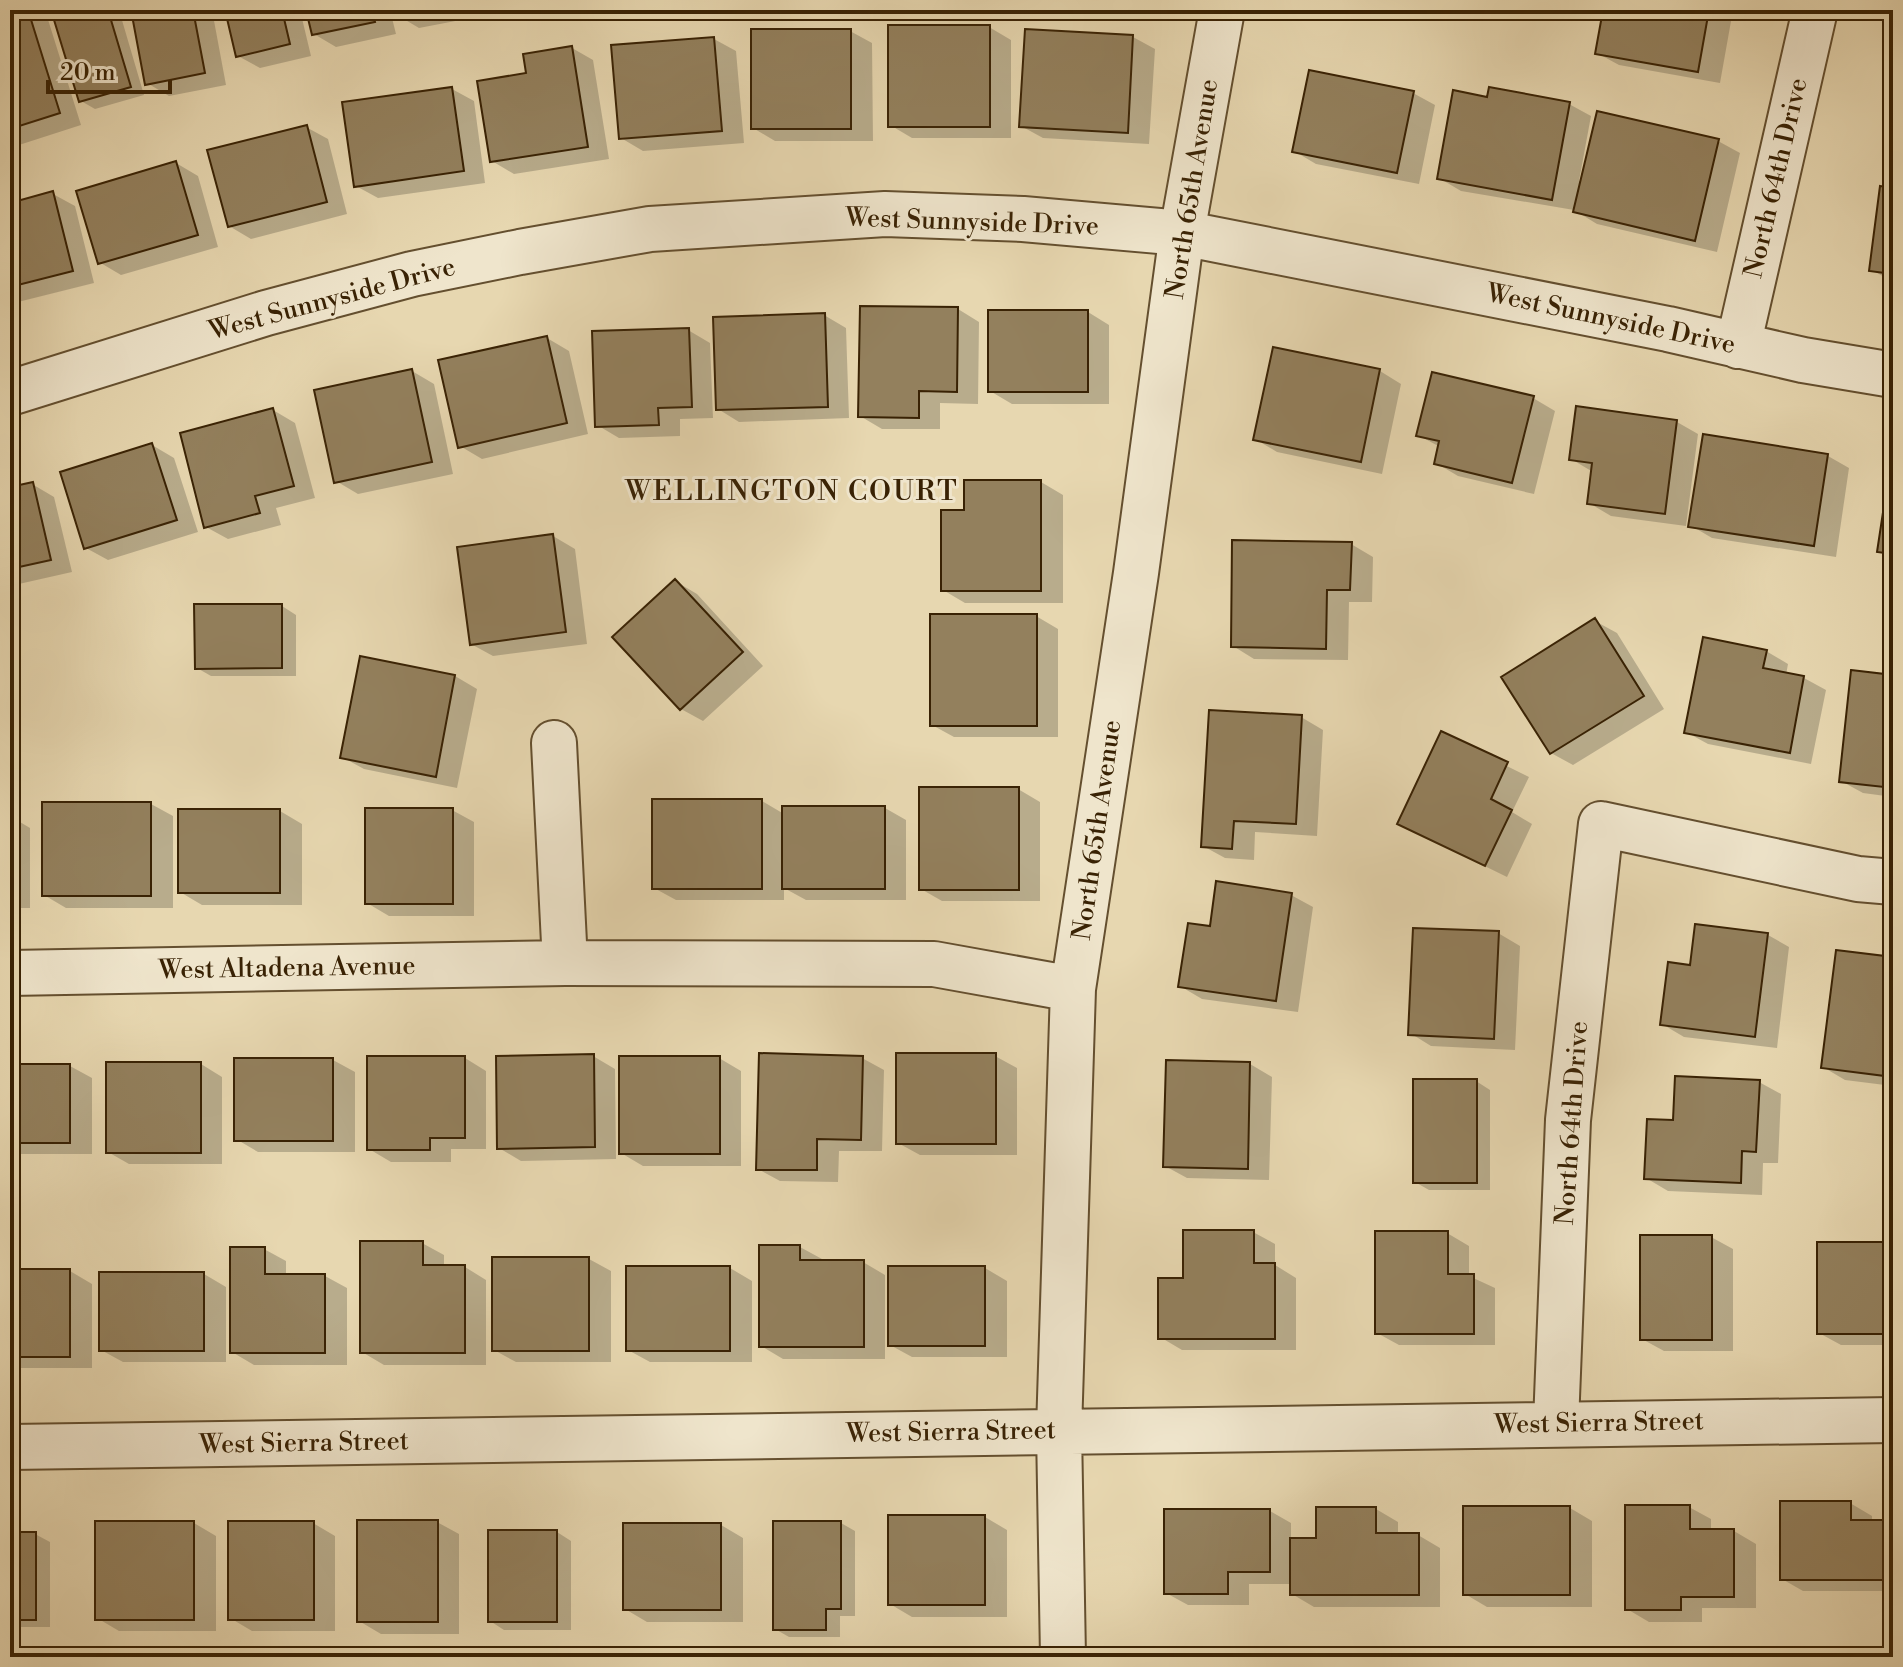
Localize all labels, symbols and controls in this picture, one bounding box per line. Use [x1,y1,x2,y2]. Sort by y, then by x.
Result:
scale bar [48,44,170,94]
text: 20 m [60,58,116,88]
street label: North 64th Drive [1737,75,1815,281]
street label: North 65th Avenue [1159,77,1225,301]
street label: West Sunnyside Drive [844,202,1099,242]
street label: West Sunnyside Drive [204,251,459,348]
street label: West Sunnyside Drive [1483,277,1738,361]
district label: WELLINGTON COURT [624,474,959,509]
street label: North 65th Avenue [1066,718,1128,942]
street label: West Altadena Avenue [157,950,416,986]
street label: North 64th Drive [1549,1020,1595,1226]
street label: West Sierra Street [1493,1405,1704,1441]
street label: West Sierra Street [845,1414,1056,1450]
street label: West Sierra Street [198,1425,409,1461]

